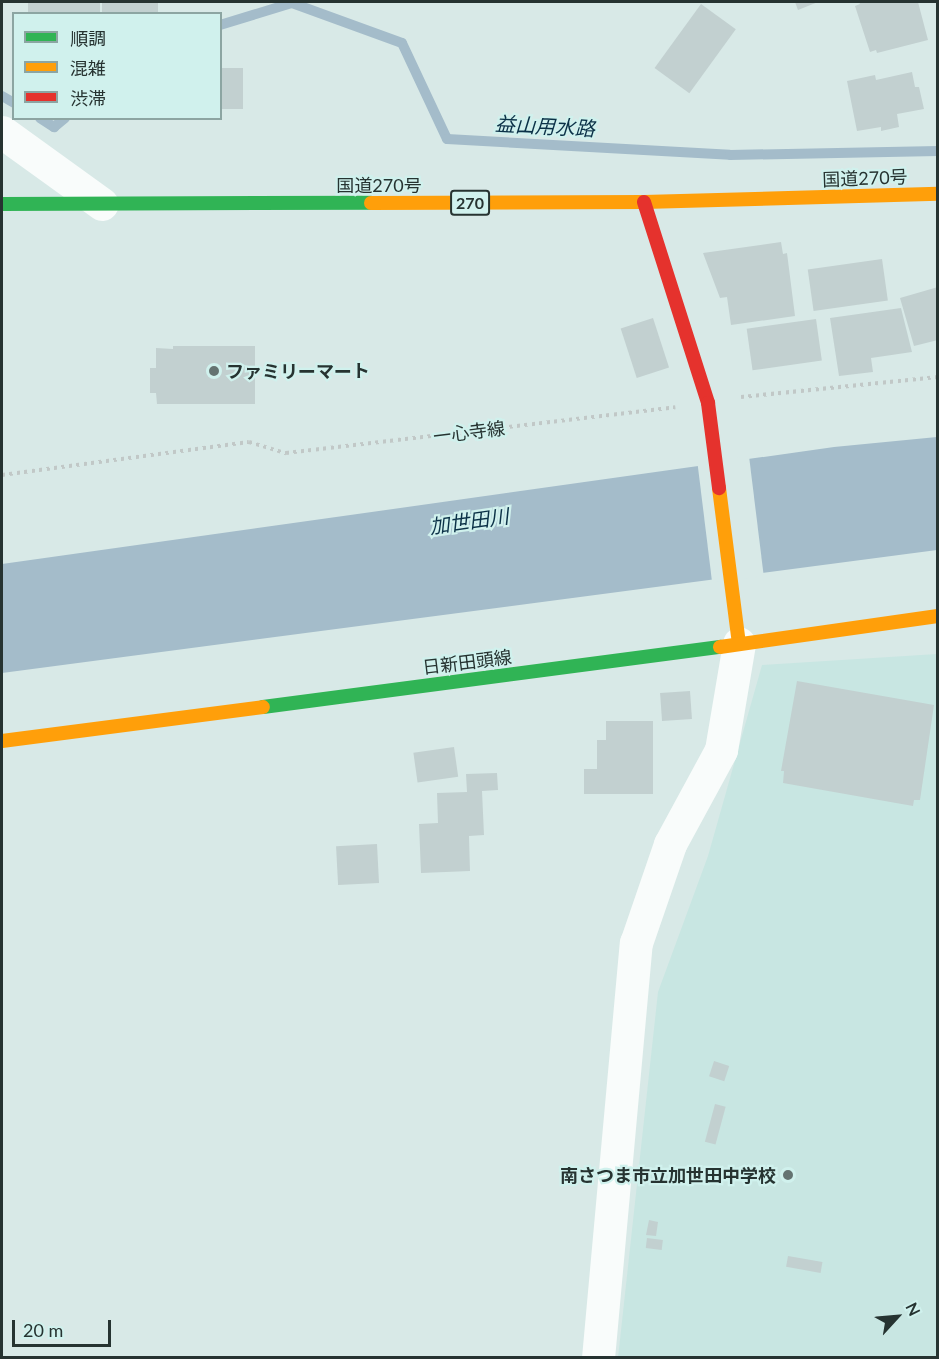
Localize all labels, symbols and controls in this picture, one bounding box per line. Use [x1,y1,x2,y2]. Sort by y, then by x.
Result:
legend [12,12,222,120]
text: 順調 [70,27,106,49]
text: 混雑 [70,57,106,79]
text: 渋滞 [70,87,106,109]
water label: 益山用水路 [494,111,596,141]
street label: 国道270号 [822,166,908,190]
street label: 国道270号 [336,174,422,196]
road number: 270 [449,190,491,216]
place label: ファミリーマート [226,360,370,382]
marker: ファミリーマート [207,364,221,378]
street label: 一心寺線 [432,417,506,447]
water label: 加世田川 [428,504,510,538]
street label: 日新田頭線 [421,646,513,678]
place label: 南さつま市立加世田中学校 [560,1164,776,1186]
marker: 南さつま市立加世田中学校 [781,1168,795,1182]
north arrow [867,1287,927,1347]
text: N [902,1299,925,1319]
scale bar [15,1308,114,1346]
text: 20 m [23,1319,63,1341]

